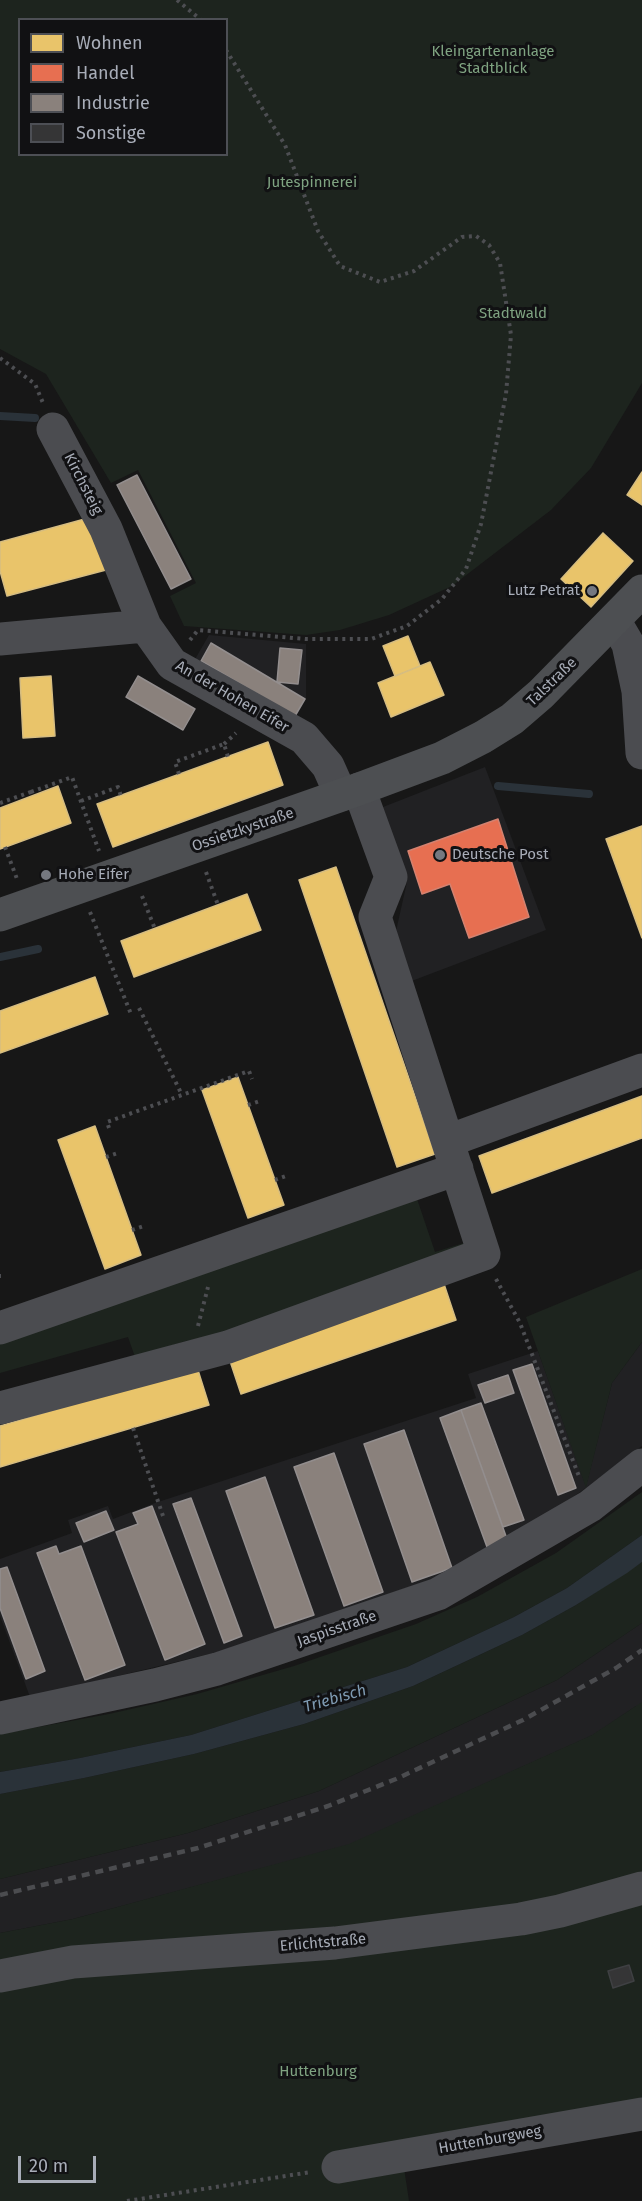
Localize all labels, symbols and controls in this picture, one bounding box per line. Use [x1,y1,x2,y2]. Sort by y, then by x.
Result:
legend [18,18,228,156]
text: Wohnen [76,32,143,54]
park label: Kleingartenanlage Stadtblick [432,43,554,78]
text: Handel [76,62,134,84]
text: Industrie [76,92,150,114]
text: Sonstige [76,122,146,144]
park label: Jutespinnerei [267,174,357,192]
park label: Stadtwald [479,305,547,323]
street label: Kirchsteig [60,450,106,518]
place label: Lutz Petrat [507,582,580,600]
marker: Lutz Petrat [585,584,599,598]
street label: Talstraße [523,654,581,710]
street label: An der Hohen Eifer [172,657,292,737]
street label: Ossietzkystraße [190,804,296,856]
place label: Deutsche Post [452,846,549,864]
marker: Deutsche Post [433,848,447,862]
place label: Hohe Eifer [58,866,129,884]
marker: Hohe Eifer [39,868,53,882]
street label: Jaspisstraße [295,1607,379,1651]
water label: Triebisch [301,1681,369,1717]
street label: Erlichtstraße [279,1930,367,1956]
park label: Huttenburg [279,2063,357,2081]
street label: Huttenburgweg [437,2122,543,2158]
scale bar [21,2144,99,2182]
text: 20 m [29,2155,68,2177]

